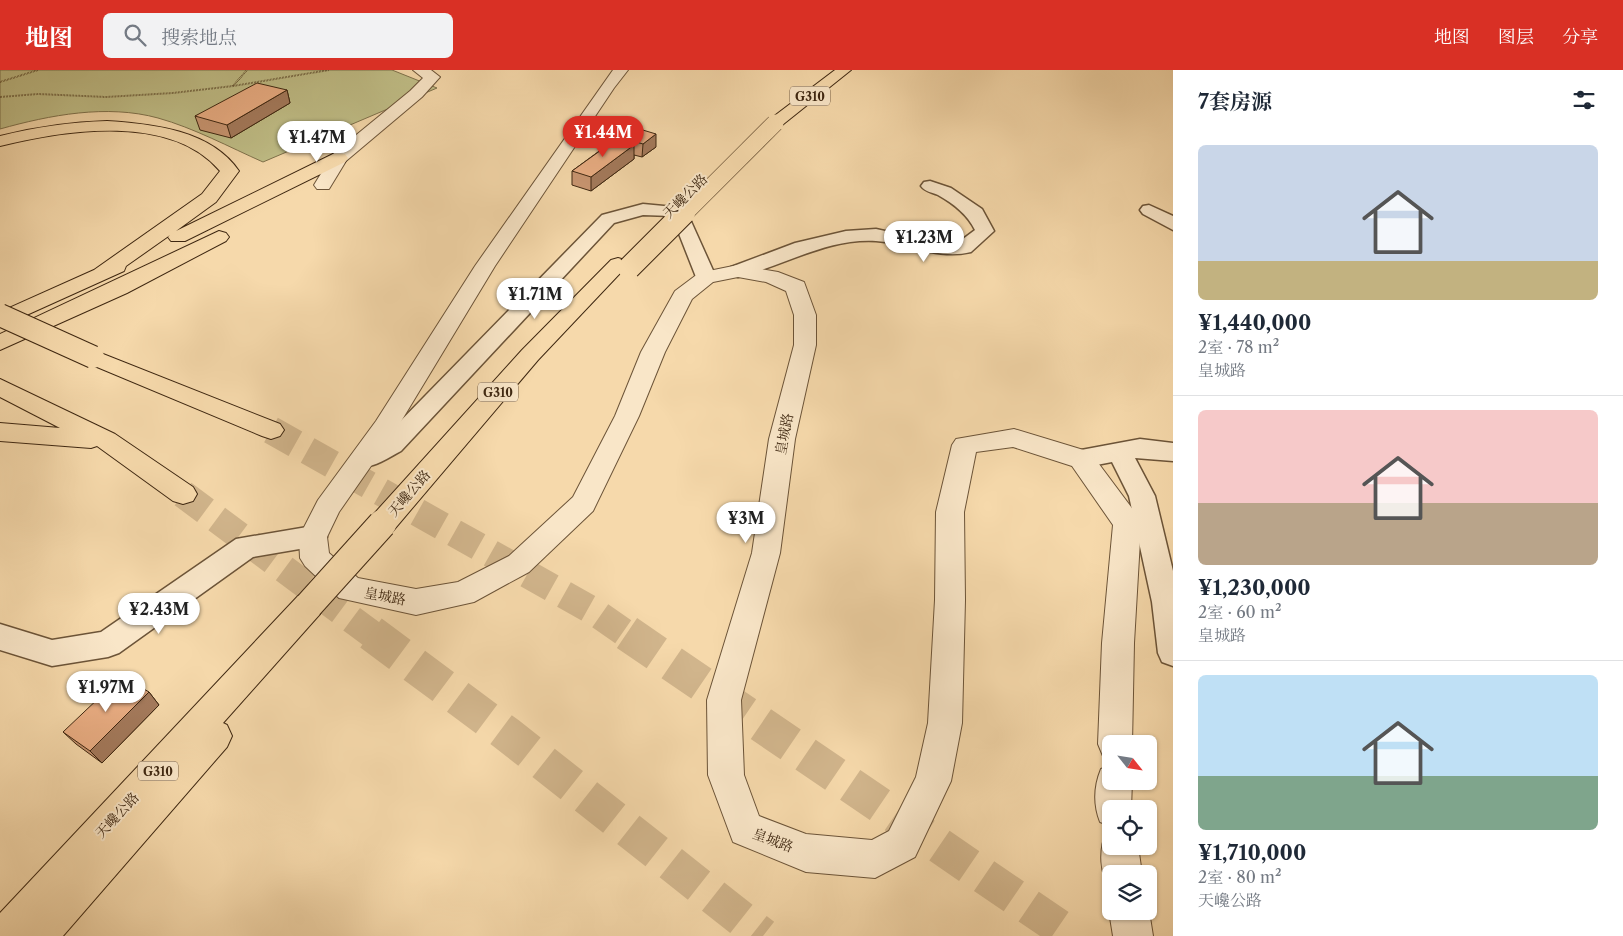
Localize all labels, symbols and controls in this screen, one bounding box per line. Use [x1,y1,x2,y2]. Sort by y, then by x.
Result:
search box [103,13,453,58]
icon: search [121,21,149,49]
text: 地图 [25,23,73,52]
text: 搜索地点 [161,26,237,49]
text: 地图 [1434,26,1470,48]
text: 图层 [1498,26,1534,48]
text: 分享 [1562,26,1598,48]
road number: G310 [790,86,830,106]
icon: filters [1570,86,1598,114]
text: 7套房源 [1198,89,1272,114]
pin: ¥1.44M [562,116,644,158]
pin: ¥1.47M [276,121,358,163]
text: ¥1.44M [574,122,632,142]
text: ¥1.47M [288,127,346,147]
street label: 天巉公路 [659,170,711,222]
icon: home [1353,177,1443,267]
pin: ¥1.23M [883,220,965,263]
text: ¥1.23M [895,227,953,247]
pin: ¥1.71M [494,278,576,320]
text: ¥1.71M [508,284,562,304]
text: ¥1,440,000 [1198,310,1311,335]
text: 2室 · 78 m² [1198,337,1279,357]
text: 皇城路 [1198,360,1246,380]
road number: G310 [478,383,518,402]
street label: 皇城路 [771,412,797,456]
icon: home [1353,443,1443,533]
street label: 天巉公路 [384,466,434,520]
pin: ¥3M [722,502,770,544]
text: ¥3M [728,508,765,528]
text: ¥1,230,000 [1198,575,1311,600]
street label: 皇城路 [363,583,407,609]
pin: ¥2.43M [118,592,200,635]
text: ¥2.43M [129,599,189,619]
text: 2室 · 60 m² [1198,602,1281,622]
text: 皇城路 [1198,625,1246,645]
pin: ¥1.97M [65,670,147,713]
text: ¥1.97M [77,677,135,697]
icon: home [1353,708,1443,798]
north arrow [1102,735,1158,790]
map controls [1102,735,1157,920]
road number: G310 [138,761,178,780]
street label: 天巉公路 [91,788,143,842]
button: locate [1102,800,1157,855]
street label: 皇城路 [750,824,796,856]
text: ¥1,710,000 [1198,840,1306,865]
button: layers [1102,865,1157,920]
text: 2室 · 80 m² [1198,867,1282,887]
text: 天巉公路 [1198,890,1262,910]

